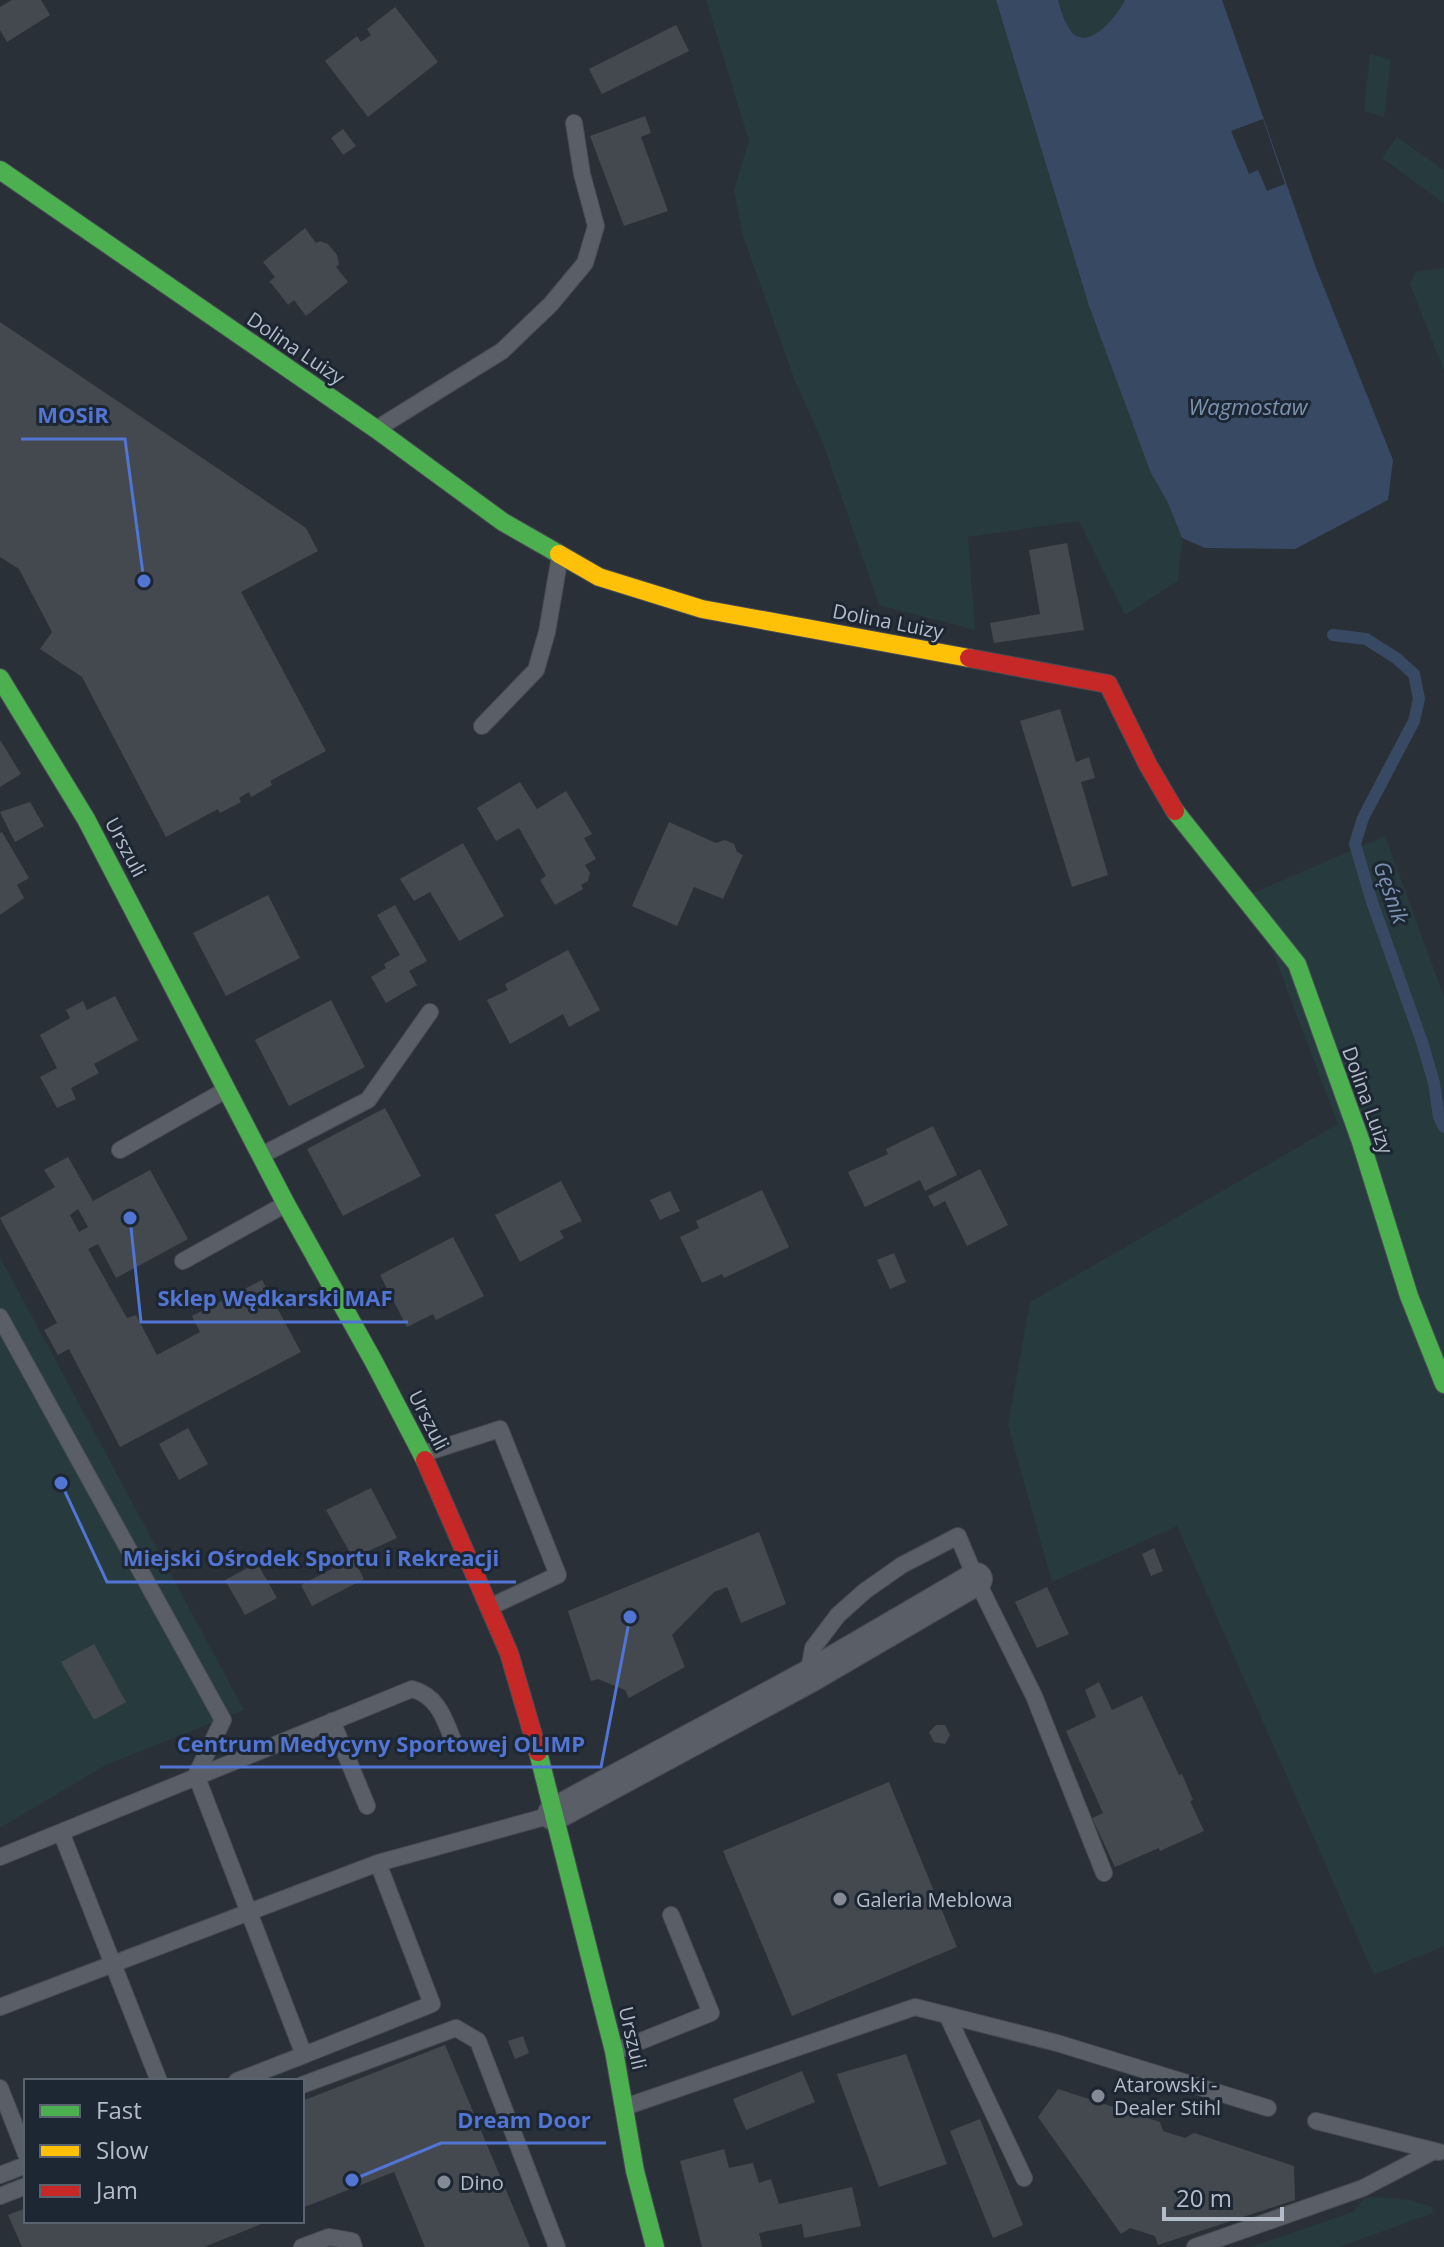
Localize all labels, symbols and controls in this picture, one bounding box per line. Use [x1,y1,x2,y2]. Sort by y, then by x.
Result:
street label: Dolina Luizy [242,305,351,391]
water label: Wagmostaw [1188,391,1309,421]
callout: MOSiR [21,393,125,439]
text: MOSiR [37,399,109,429]
street label: Dolina Luizy [830,597,947,645]
street label: Urszuli [99,812,153,882]
water label: Gęśnik [1367,857,1417,928]
street label: Dolina Luizy [1336,1043,1400,1158]
callout: Sklep Wędkarski MAF [141,1276,408,1322]
text: Sklep Wędkarski MAF [157,1282,393,1312]
street label: Urszuli [402,1385,456,1455]
callout: Miejski Ośrodek Sportu i Rekreacji [107,1536,516,1582]
text: Miejski Ośrodek Sportu i Rekreacji [123,1542,499,1572]
callout: Centrum Medycyny Sportowej OLIMP [160,1721,601,1767]
text: Centrum Medycyny Sportowej OLIMP [177,1728,585,1758]
place label: Galeria Meblowa [856,1886,1013,1913]
marker: Galeria Meblowa [831,1890,849,1908]
street label: Urszuli [613,2004,653,2072]
place label: Atarowski - Dealer Stihl [1114,2071,1221,2121]
legend [24,2079,304,2223]
marker: Atarowski - Dealer Stihl [1089,2087,1107,2105]
text: Fast [96,2093,142,2126]
callout: Dream Door [441,2097,606,2143]
text: Dream Door [457,2104,591,2134]
text: Slow [96,2133,149,2166]
place label: Dino [460,2169,504,2196]
scale bar [1164,2171,1282,2221]
text: Jam [94,2173,138,2206]
marker: Dino [435,2173,453,2191]
text: 20 m [1176,2181,1232,2214]

